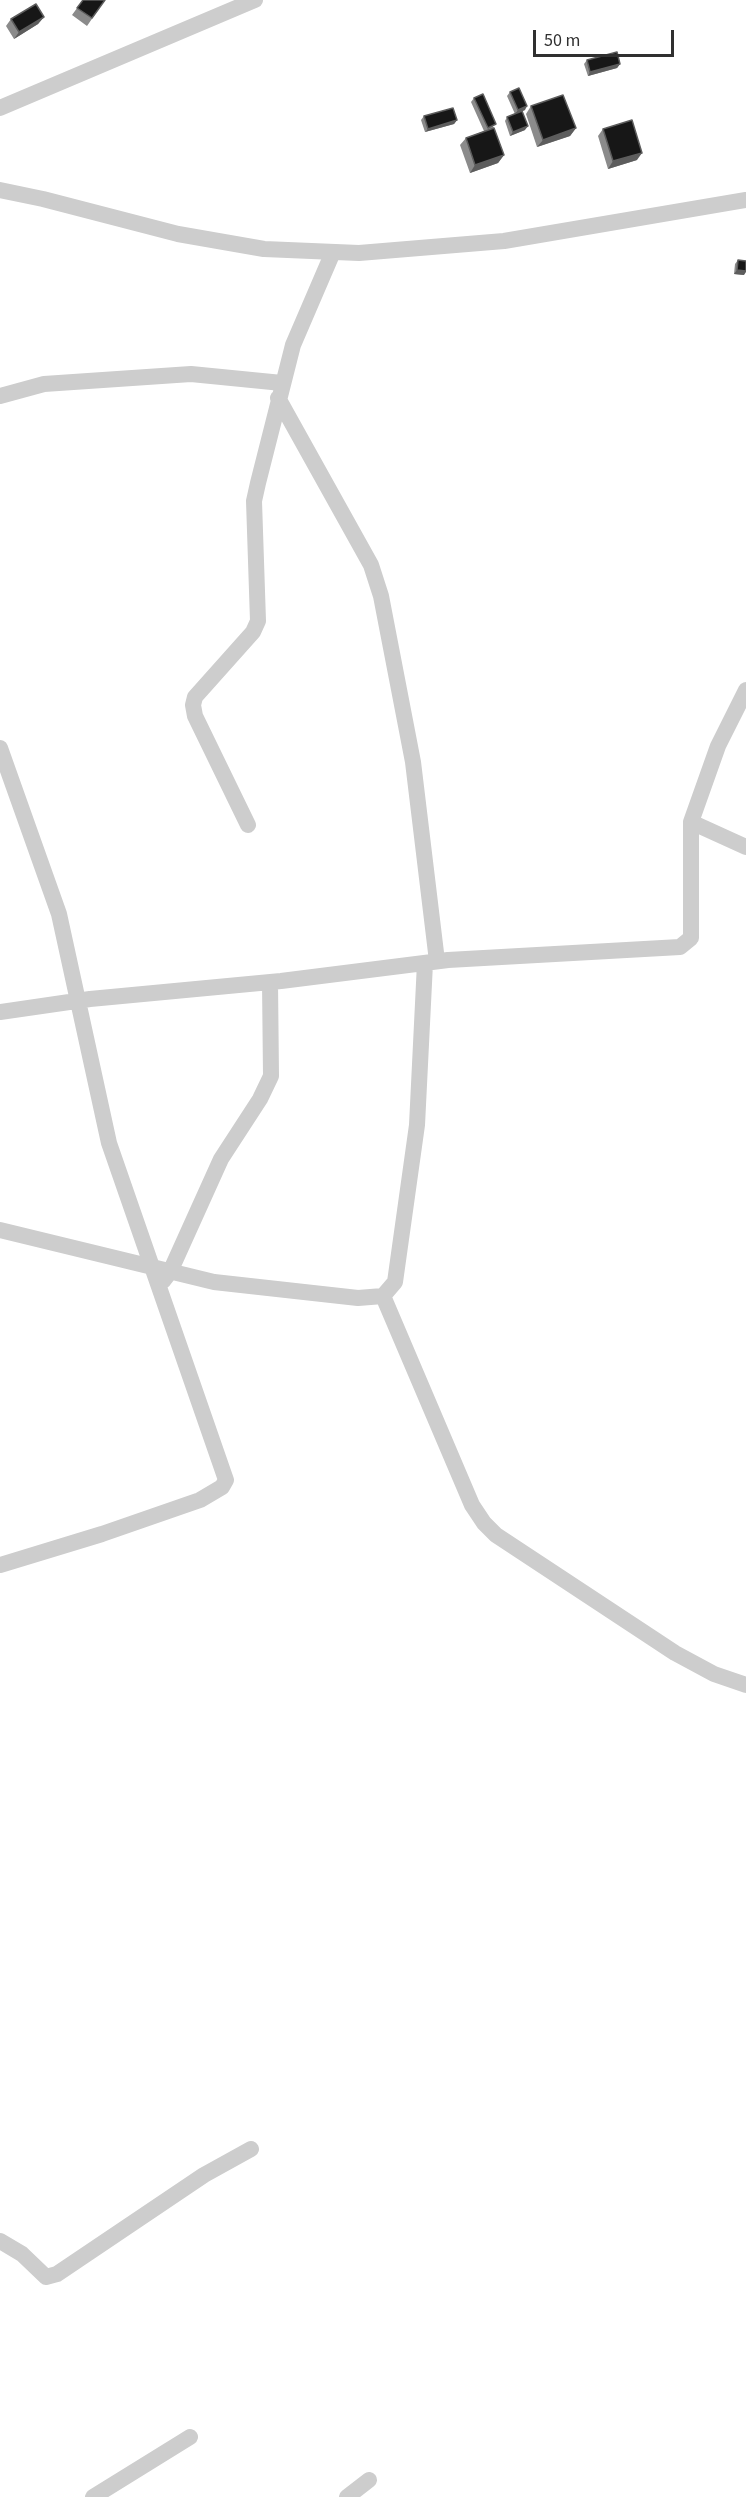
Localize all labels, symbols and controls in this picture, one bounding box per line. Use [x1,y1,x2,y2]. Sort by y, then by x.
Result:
scale bar [536,18,677,56]
text: 50 m [544,28,580,53]

